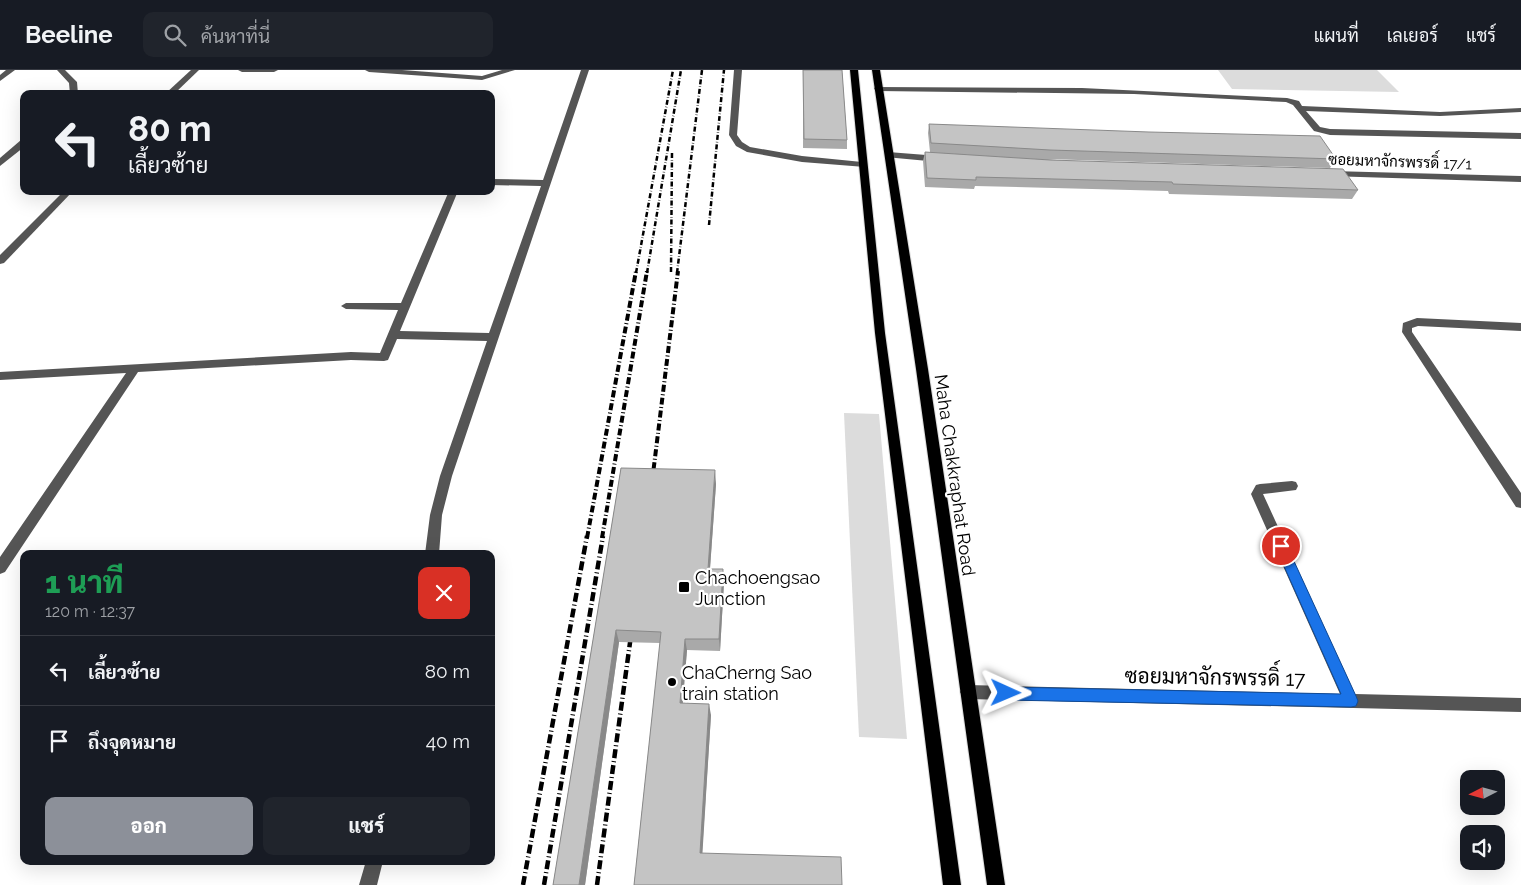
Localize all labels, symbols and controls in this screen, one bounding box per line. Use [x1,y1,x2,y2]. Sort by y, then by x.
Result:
search box [143,12,493,57]
text: Beeline [25,20,113,49]
icon: search [161,21,189,49]
text: ค้นหาที่นี่ [201,25,270,47]
text: แผนที่ [1314,25,1359,46]
text: เลเยอร์ [1387,25,1438,46]
text: แชร์ [1466,25,1496,46]
text: 80 m [128,108,212,149]
icon: left [45,110,110,175]
street label: ซอยมหาจักรพรรดิ์ 17/1 [1328,144,1473,174]
text: เลี้ยวซ้าย [128,152,208,178]
street label: Maha Chakkraphat Road [930,373,980,577]
pin [1260,525,1302,567]
icon: arrive [1267,532,1295,560]
text: 1 นาที [45,565,123,600]
button: close [418,567,470,619]
place label: Chachoengsao Junction [695,567,820,609]
marker: Chachoengsao Junction [677,580,691,594]
text: 120 m · 12:37 [45,602,135,621]
street label: ซอยมหาจักรพรรดิ์ 17 [1124,656,1307,691]
icon: left [45,657,73,685]
text: 80 m [425,660,470,682]
text: เลี้ยวซ้าย [88,661,160,683]
place label: ChaCherng Sao train station [682,662,812,704]
position arrow [979,666,1031,718]
marker: ChaCherng Sao train station [666,676,678,688]
icon: arrive [45,727,73,755]
text: 40 m [426,730,470,752]
text: ถึงจุดหมาย [88,731,176,753]
north arrow [1460,770,1505,815]
map controls [1460,770,1505,870]
button: ออก [45,797,253,855]
button: แชร์ [263,797,470,855]
button: sound [1460,825,1505,870]

